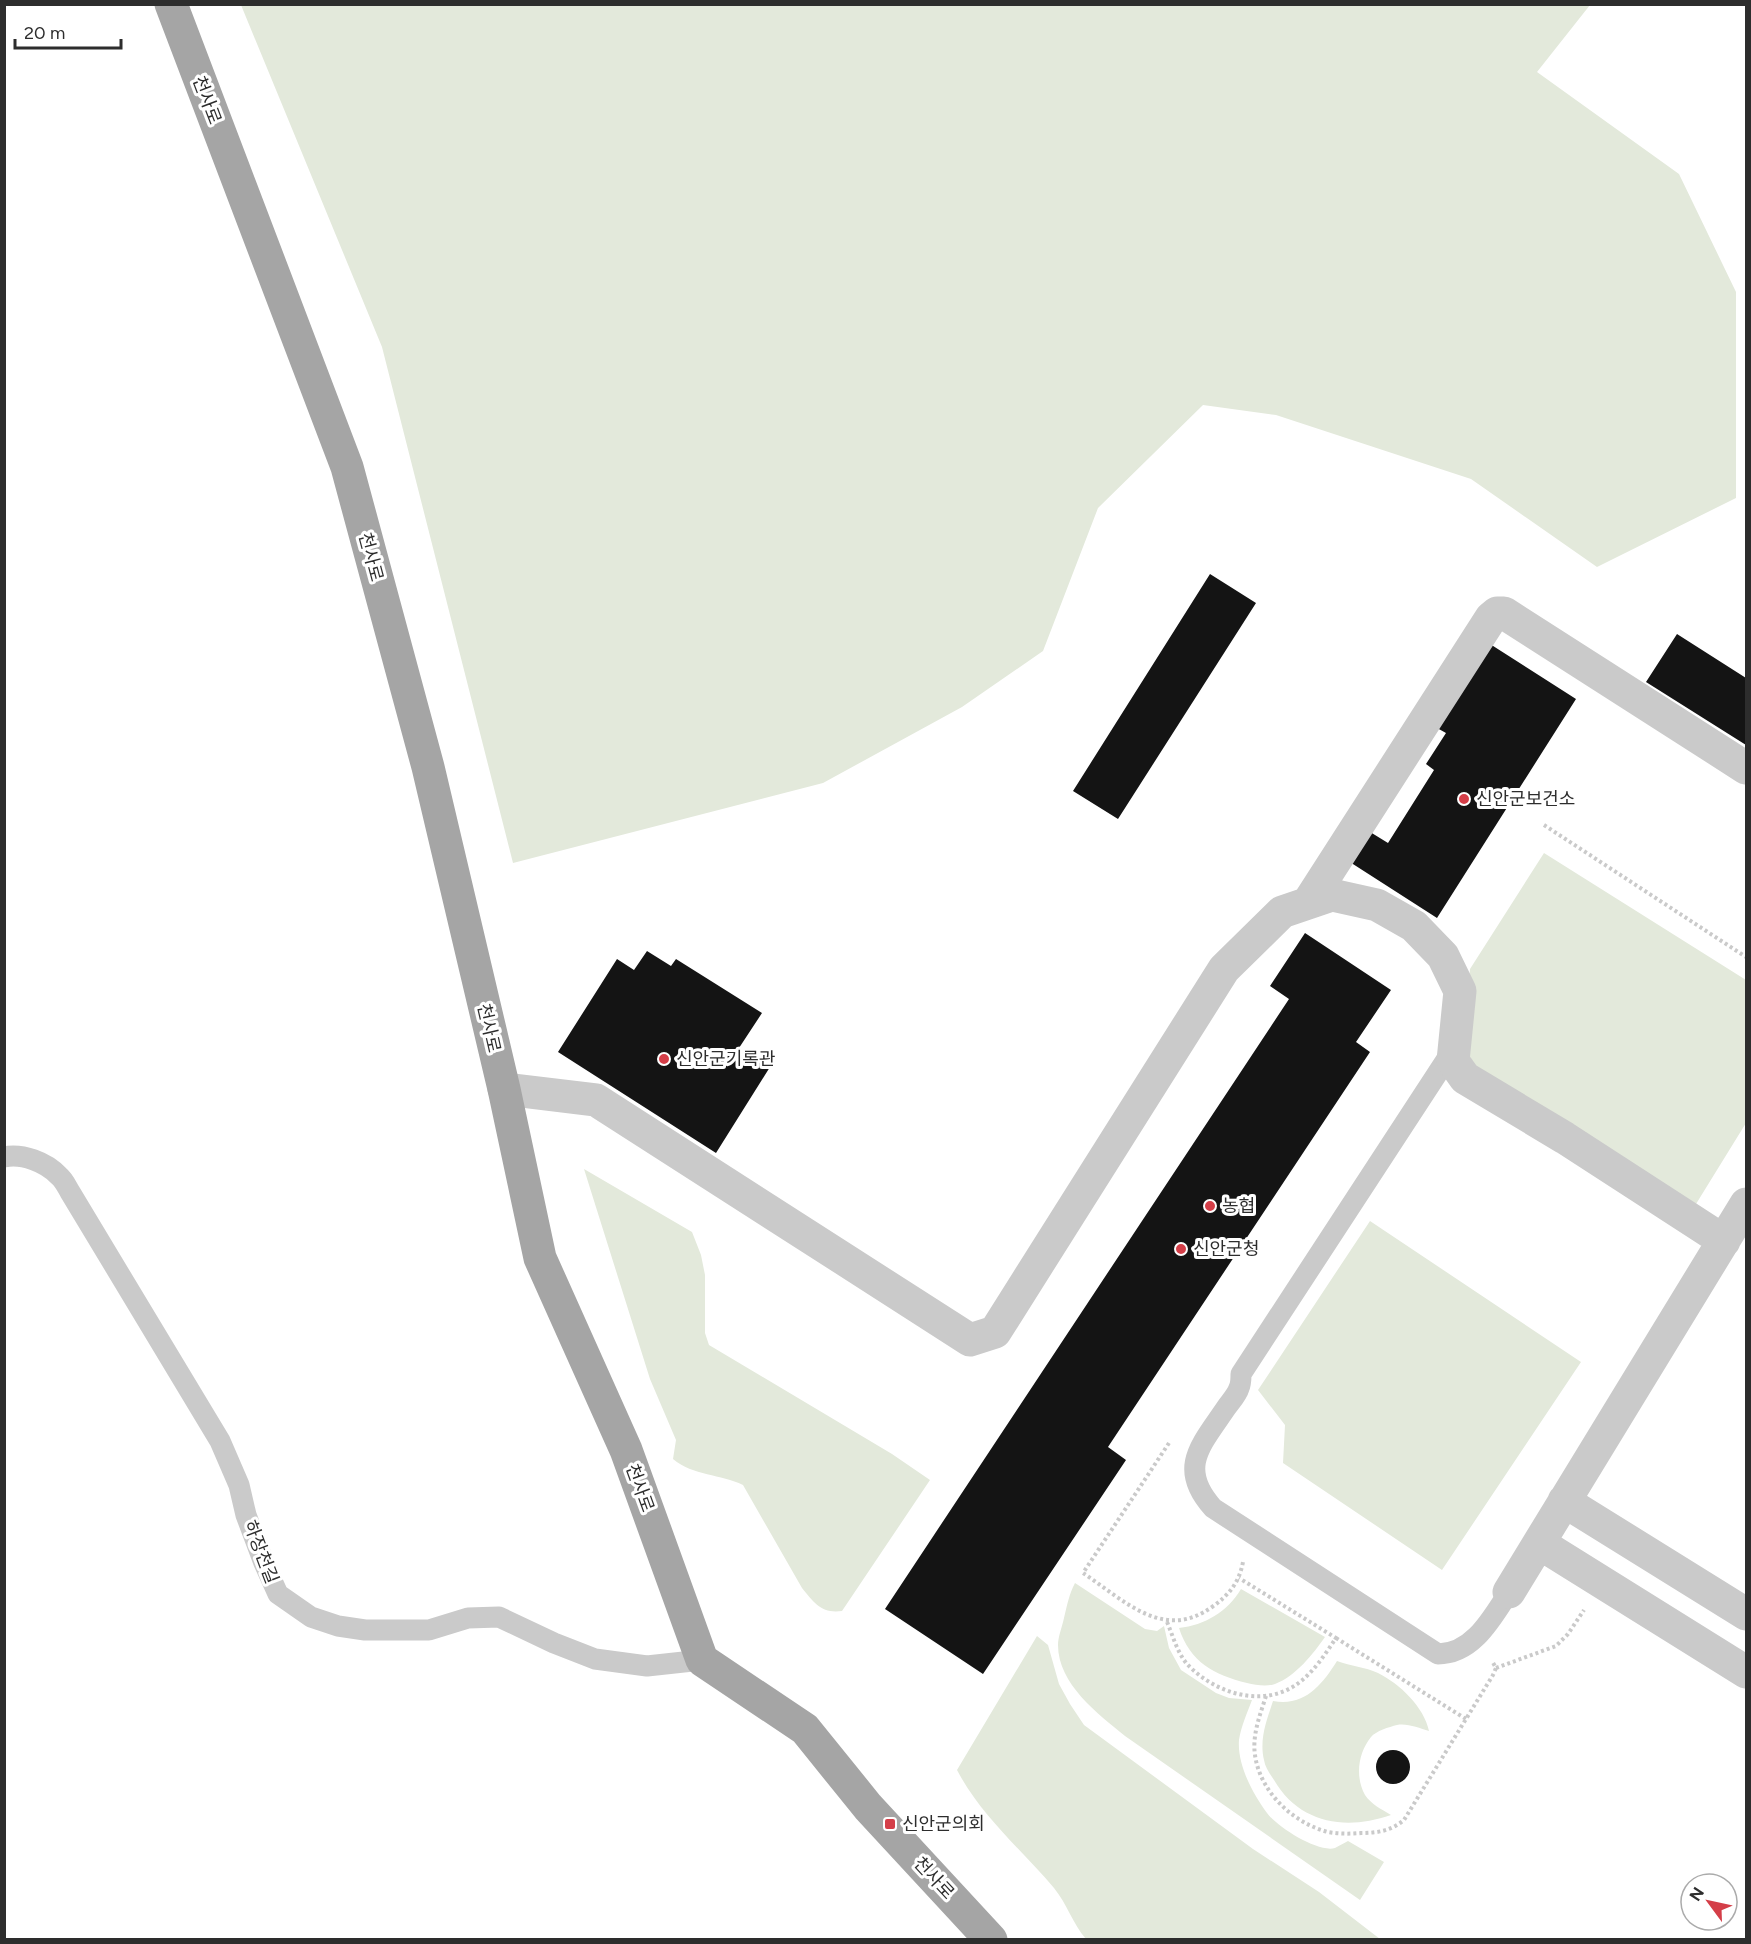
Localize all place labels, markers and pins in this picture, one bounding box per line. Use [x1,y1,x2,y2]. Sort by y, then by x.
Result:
place label: 신안군보건소 [1476,788,1575,810]
marker: 신안군보건소 [1457,792,1471,806]
place label: 신안군기록관 [676,1048,776,1070]
marker: 신안군기록관 [657,1052,671,1066]
place label: 농협 [1222,1195,1255,1217]
marker: 농협 [1203,1199,1217,1213]
place label: 신안군청 [1193,1238,1259,1260]
marker: 신안군청 [1174,1242,1188,1256]
place label: 신안군의회 [902,1813,985,1835]
marker: 신안군의회 [883,1817,897,1831]

